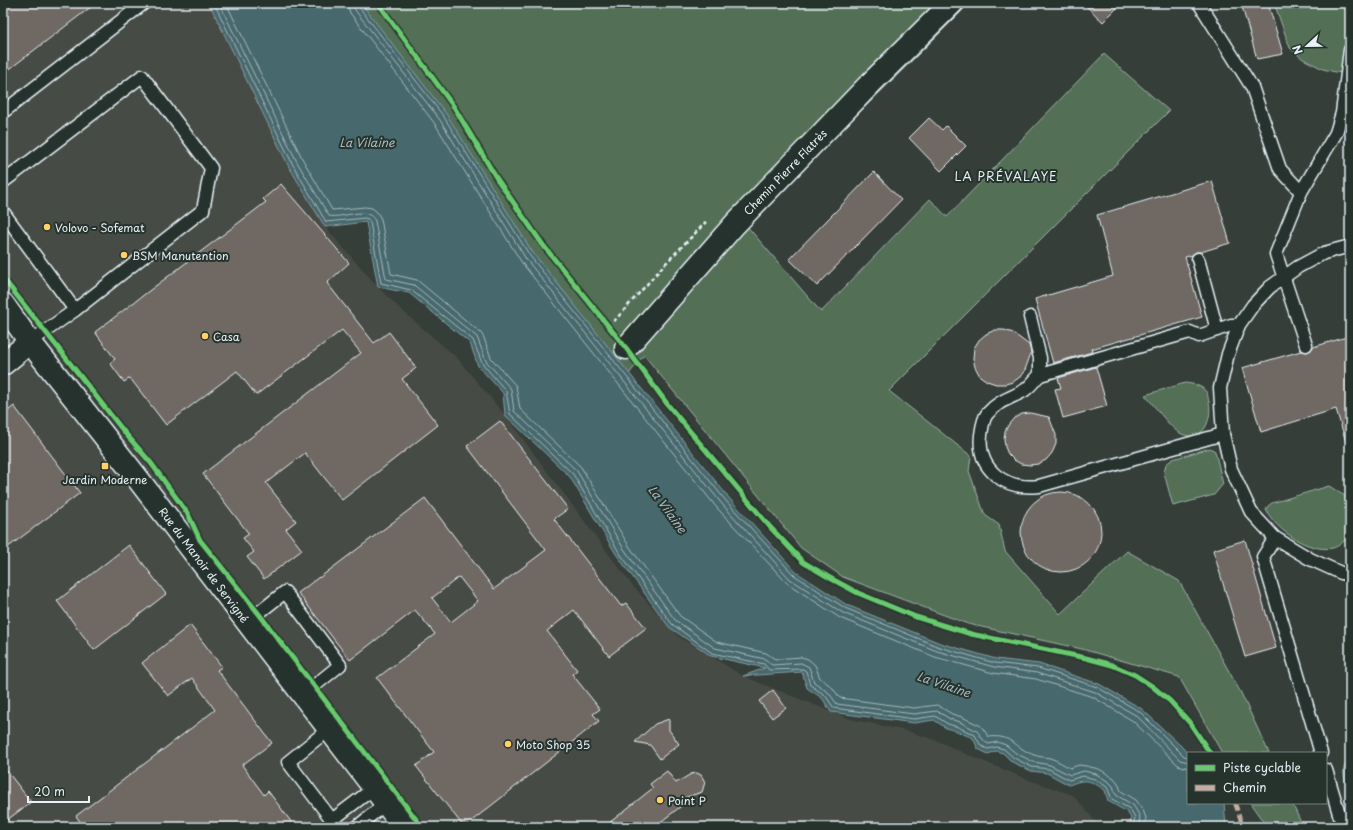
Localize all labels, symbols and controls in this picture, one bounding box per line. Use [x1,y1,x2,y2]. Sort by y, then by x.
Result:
north arrow [1287,26,1327,66]
text: N [1288,42,1307,57]
street label: Chemin Pierre Flatrès [739,125,831,219]
water label: La Vilaine [339,133,395,151]
district label: LA PRÉVALAYE [954,167,1058,185]
place label: Volovo - Sofemat [55,219,145,236]
marker: Volovo - Sofemat [42,222,52,232]
place label: BSM Manutention [132,247,229,264]
marker: BSM Manutention [119,250,129,260]
place label: Casa [213,328,240,345]
marker: Casa [200,331,210,341]
marker: Jardin Moderne [100,461,110,471]
place label: Jardin Moderne [63,471,147,488]
water label: La Vilaine [644,481,692,537]
street label: Rue du Manoir de Servigné [155,504,253,626]
water label: La Vilaine [915,666,973,702]
place label: Moto Shop 35 [516,736,590,753]
marker: Moto Shop 35 [503,739,513,749]
legend [1187,752,1327,804]
text: Piste cyclable [1223,758,1301,776]
scale bar [28,778,89,804]
text: Chemin [1223,778,1267,796]
text: 20 m [34,782,65,800]
place label: Point P [668,792,706,809]
marker: Point P [655,795,665,805]

